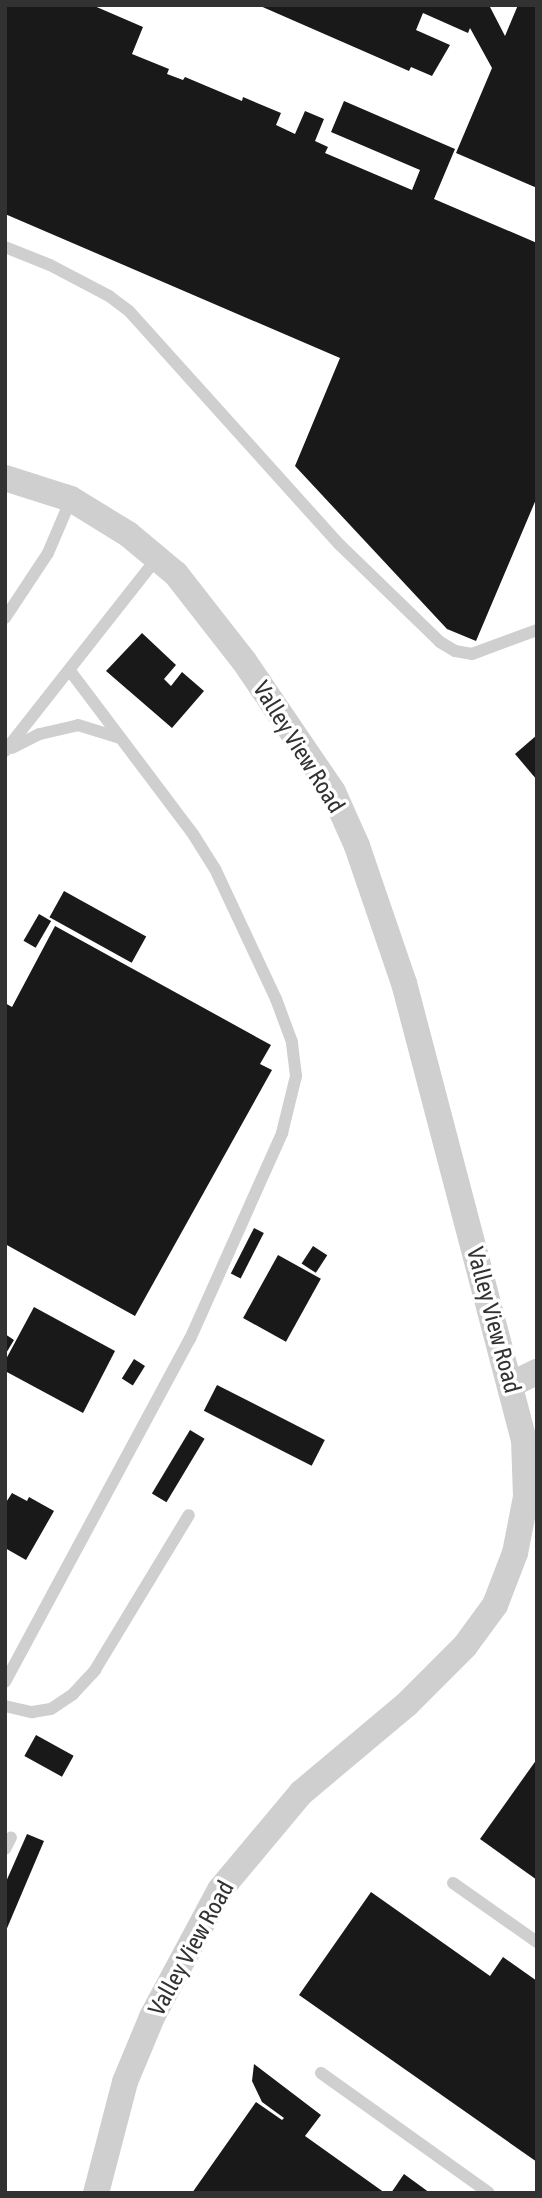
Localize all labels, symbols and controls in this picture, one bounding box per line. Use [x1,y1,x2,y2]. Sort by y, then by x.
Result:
street label: Valley View Road [247,676,351,818]
street label: Valley View Road [461,1244,527,1396]
street label: Valley View Road [142,1875,240,2021]

